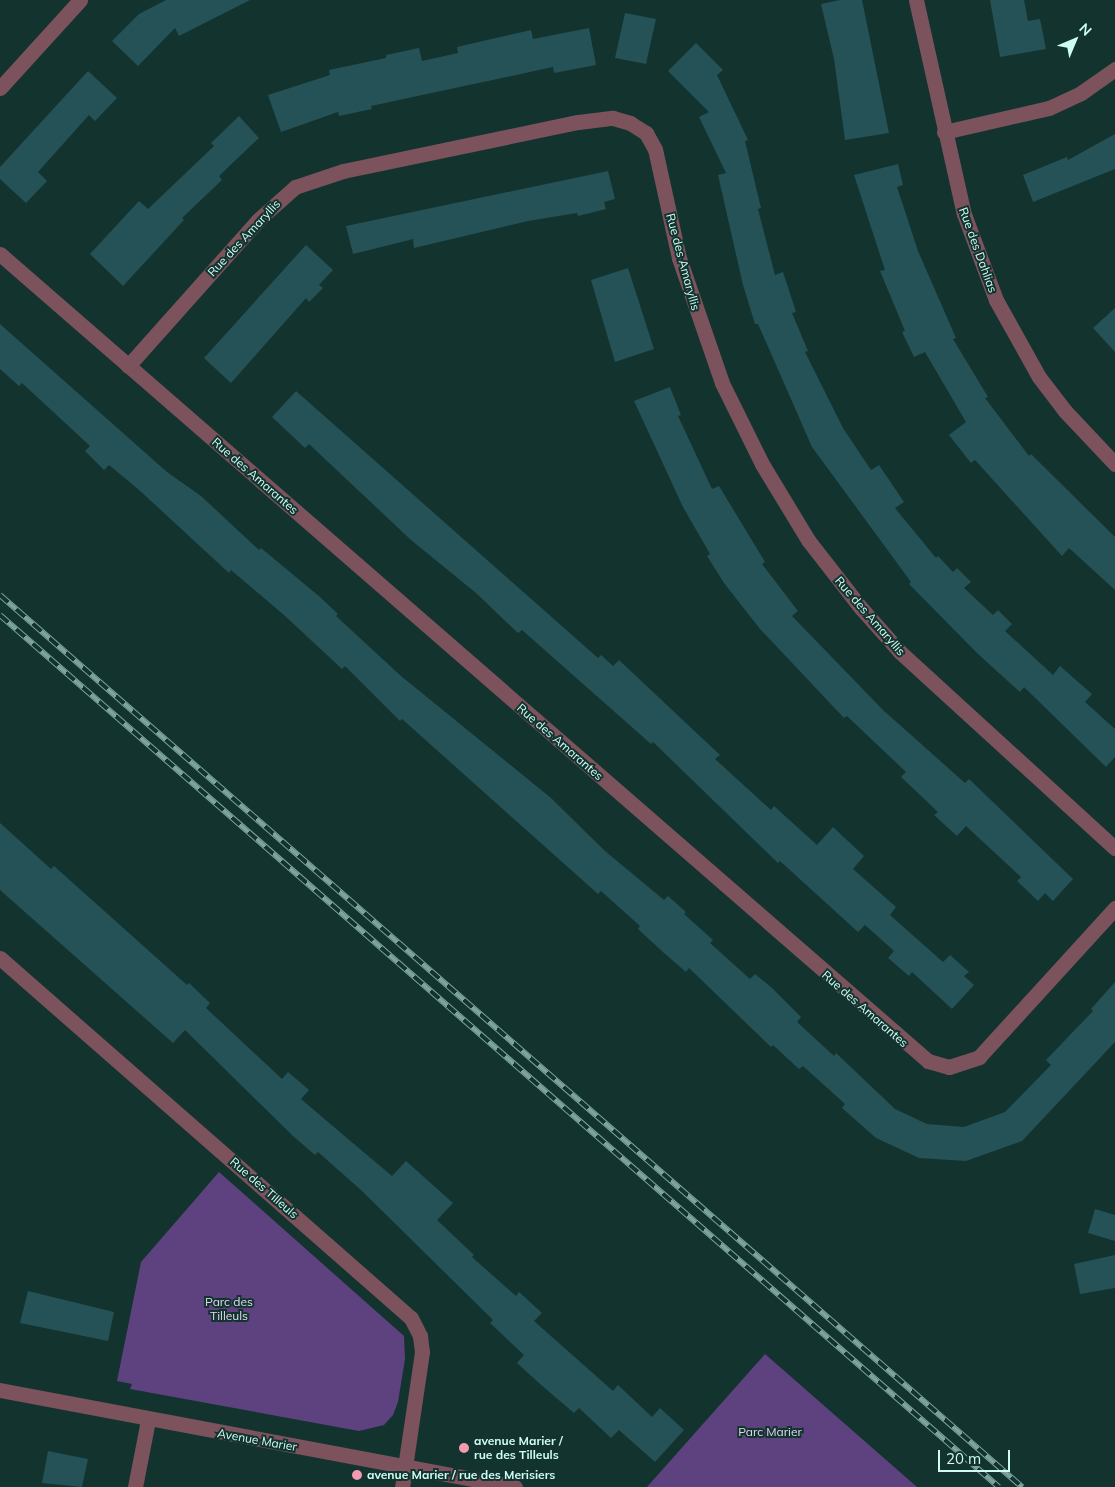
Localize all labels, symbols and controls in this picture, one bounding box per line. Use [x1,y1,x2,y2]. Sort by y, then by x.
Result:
north arrow [1050,15,1100,65]
text: N [1075,19,1096,39]
street label: Rue des Amaryllis [205,197,283,279]
street label: Rue des Dahlias [956,205,1000,295]
street label: Rue des Amaryllis [663,212,703,312]
street label: Rue des Amarantes [209,435,301,517]
street label: Rue des Amaryllis [832,574,908,658]
street label: Rue des Amarantes [514,701,606,783]
street label: Rue des Amarantes [819,968,911,1050]
street label: Rue des Tilleuls [227,1154,301,1222]
park label: Parc des Tilleuls [205,1295,253,1323]
park label: Parc Marier [738,1425,802,1439]
street label: Avenue Marier [216,1426,298,1454]
place label: avenue Marier / rue des Tilleuls [474,1434,563,1462]
scale bar [940,1440,1012,1472]
marker: avenue Marier / rue des Tilleuls [458,1442,470,1454]
text: 20 m [946,1449,981,1468]
place label: avenue Marier / rue des Merisiers [367,1468,555,1482]
marker: avenue Marier / rue des Merisiers [351,1469,363,1481]

